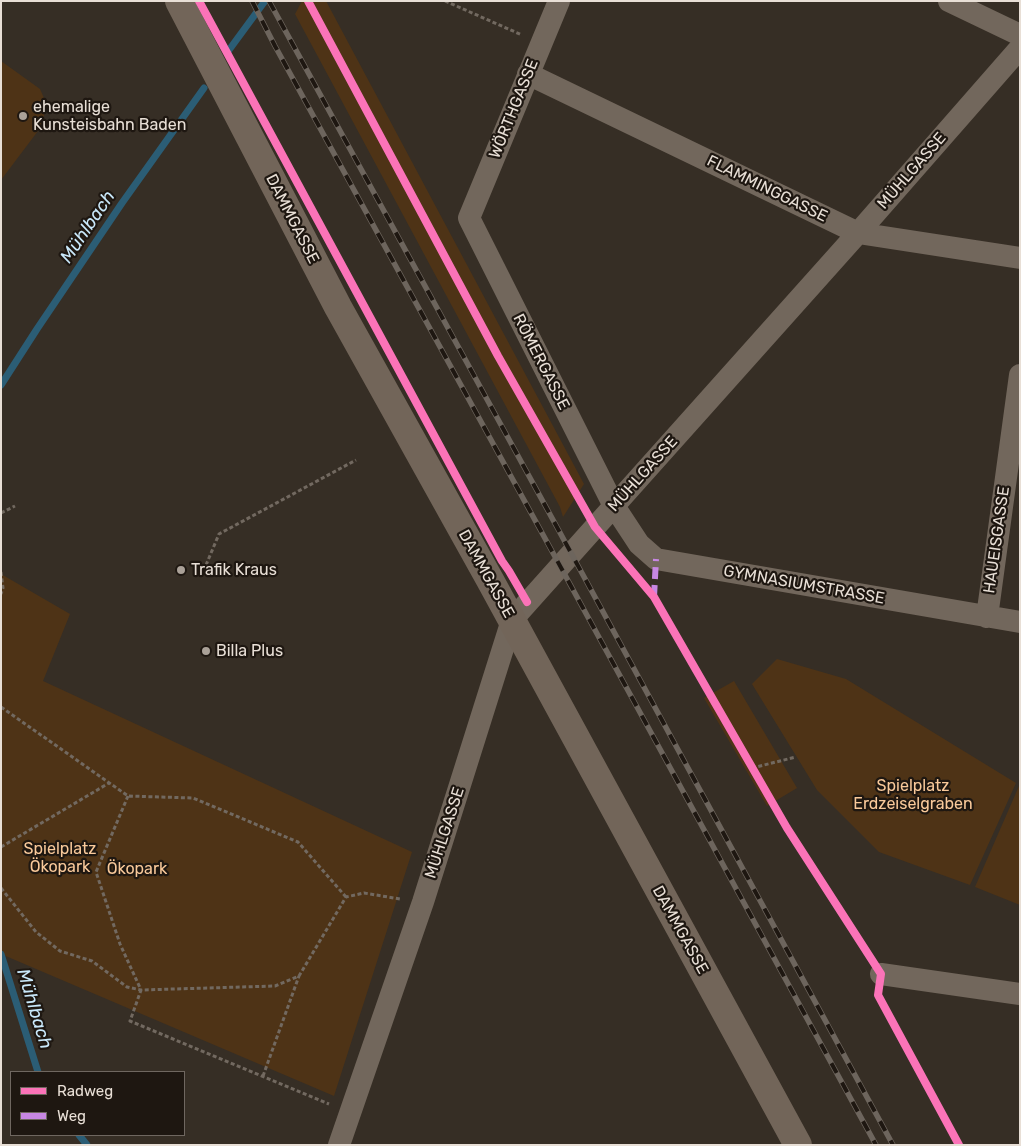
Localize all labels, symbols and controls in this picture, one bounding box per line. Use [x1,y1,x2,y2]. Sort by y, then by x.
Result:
street label: WÖRTHGASSE [485,57,543,161]
place label: ehemalige Kunsteisbahn Baden [33,97,186,135]
marker: ehemalige Kunsteisbahn Baden [17,110,29,122]
street label: MÜHLGASSE [874,129,950,213]
street label: FLAMMINGGASSE [704,152,830,226]
street label: DAMMGASSE [261,171,323,267]
water label: Mühlbach [56,187,120,267]
street label: RÖMERGASSE [509,311,573,413]
street label: MÜHLGASSE [604,432,682,516]
street label: HAUEISGASSE [980,485,1014,595]
street label: DAMMGASSE [454,527,518,621]
place label: Trafik Kraus [191,560,277,580]
street label: GYMNASIUMSTRASSE [722,561,886,609]
marker: Trafik Kraus [175,564,187,576]
place label: Billa Plus [216,641,283,661]
marker: Billa Plus [200,645,212,657]
park label: Spielplatz Erdzeiselgraben [853,776,973,814]
street label: MÜHLGASSE [421,785,469,881]
park label: Spielplatz Ökopark [24,839,96,877]
park label: Ökopark [107,859,167,879]
street label: DAMMGASSE [648,883,712,977]
water label: Mühlbach [12,966,56,1052]
legend [10,1071,185,1136]
text: Radweg [57,1082,113,1100]
text: Weg [57,1107,86,1125]

